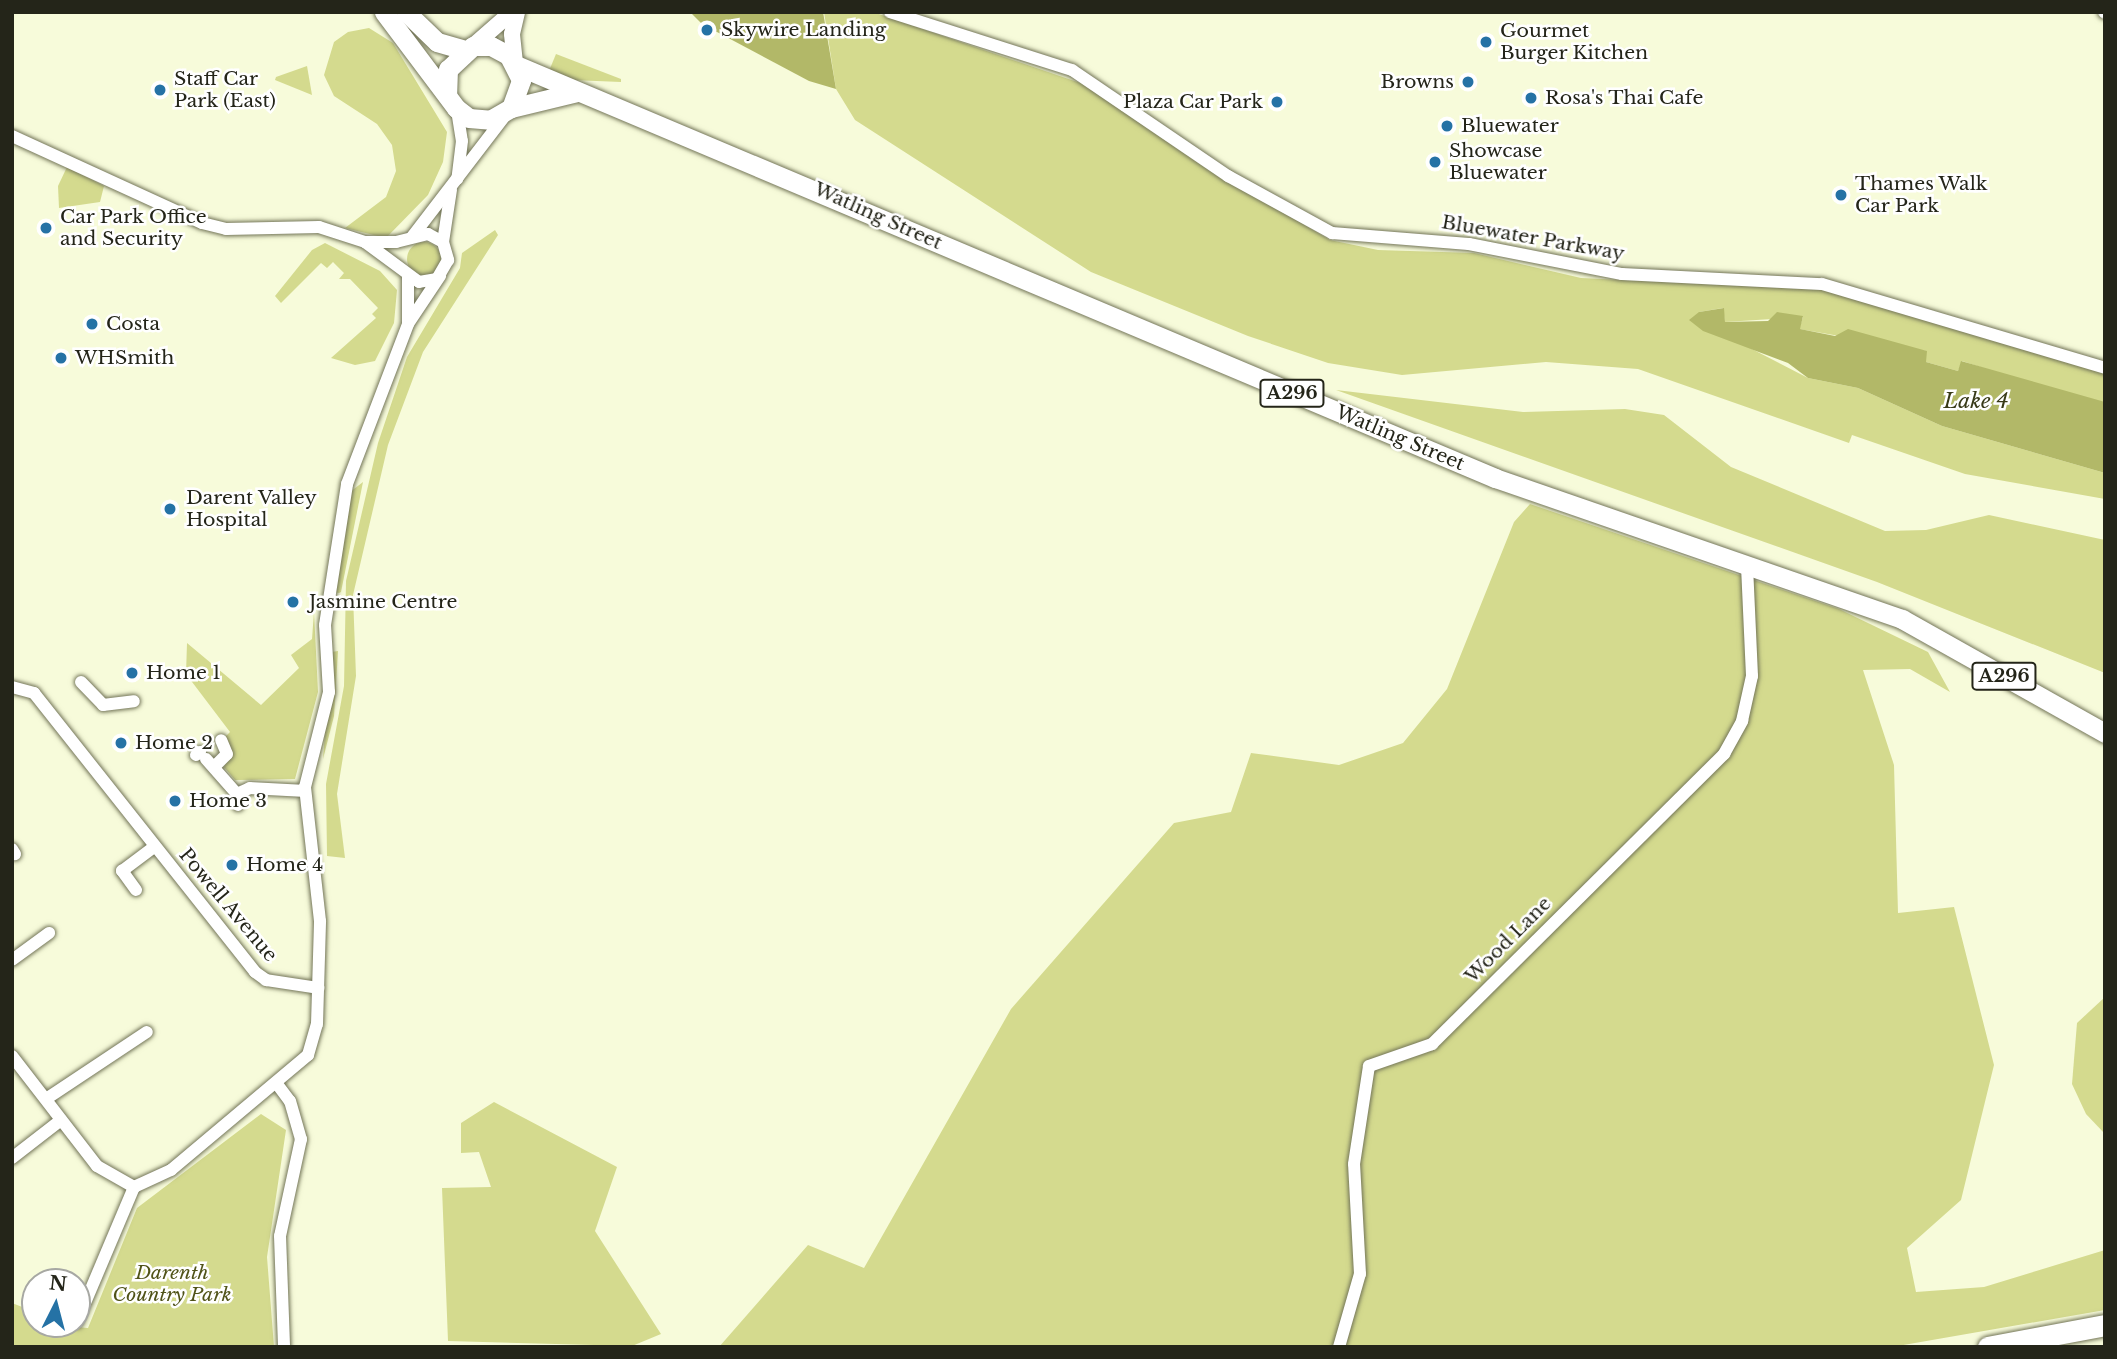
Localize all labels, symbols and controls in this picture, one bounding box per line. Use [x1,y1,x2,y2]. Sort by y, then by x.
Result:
place label: Skywire Landing [721,19,886,41]
place label: Gourmet Burger Kitchen [1500,20,1649,64]
marker: Skywire Landing [699,22,715,38]
marker: Gourmet Burger Kitchen [1478,34,1494,50]
place label: Staff Car Park (East) [174,68,276,112]
place label: Browns [1381,71,1454,93]
marker: Browns [1460,74,1476,90]
marker: Staff Car Park (East) [152,82,168,98]
place label: Rosa's Thai Cafe [1545,87,1704,109]
marker: Rosa's Thai Cafe [1523,90,1539,106]
place label: Plaza Car Park [1122,91,1263,113]
marker: Plaza Car Park [1269,94,1285,110]
place label: Bluewater [1461,115,1559,137]
marker: Bluewater [1439,118,1455,134]
place label: Showcase Bluewater [1449,140,1547,184]
marker: Showcase Bluewater [1427,154,1443,170]
place label: Thames Walk Car Park [1855,173,1988,217]
street label: Watling Street [810,177,946,255]
marker: Thames Walk Car Park [1833,187,1849,203]
place label: Car Park Office and Security [60,206,207,250]
street label: Bluewater Parkway [1440,211,1626,265]
marker: Car Park Office and Security [38,220,54,236]
place label: Costa [106,313,160,335]
marker: Costa [84,316,100,332]
place label: WHSmith [75,347,174,369]
marker: WHSmith [53,350,69,366]
road number: A296 [1259,379,1325,408]
water label: Lake 4 [1944,388,2008,414]
street label: Watling Street [1332,401,1468,475]
place label: Darent Valley Hospital [186,487,317,531]
marker: Darent Valley Hospital [160,499,180,519]
place label: Jasmine Centre [309,591,457,613]
marker: Jasmine Centre [283,592,303,612]
place label: Home 1 [146,662,221,684]
road number: A296 [1971,662,2037,690]
marker: Home 1 [124,665,140,681]
place label: Home 2 [135,732,213,754]
marker: Home 2 [113,735,129,751]
place label: Home 3 [189,790,267,812]
marker: Home 3 [167,793,183,809]
street label: Powell Avenue [174,843,282,967]
place label: Home 4 [246,854,323,876]
marker: Home 4 [224,857,240,873]
street label: Wood Lane [1460,892,1556,988]
park label: Darenth Country Park [112,1262,232,1306]
north arrow [21,1268,91,1338]
text: N [48,1271,68,1296]

